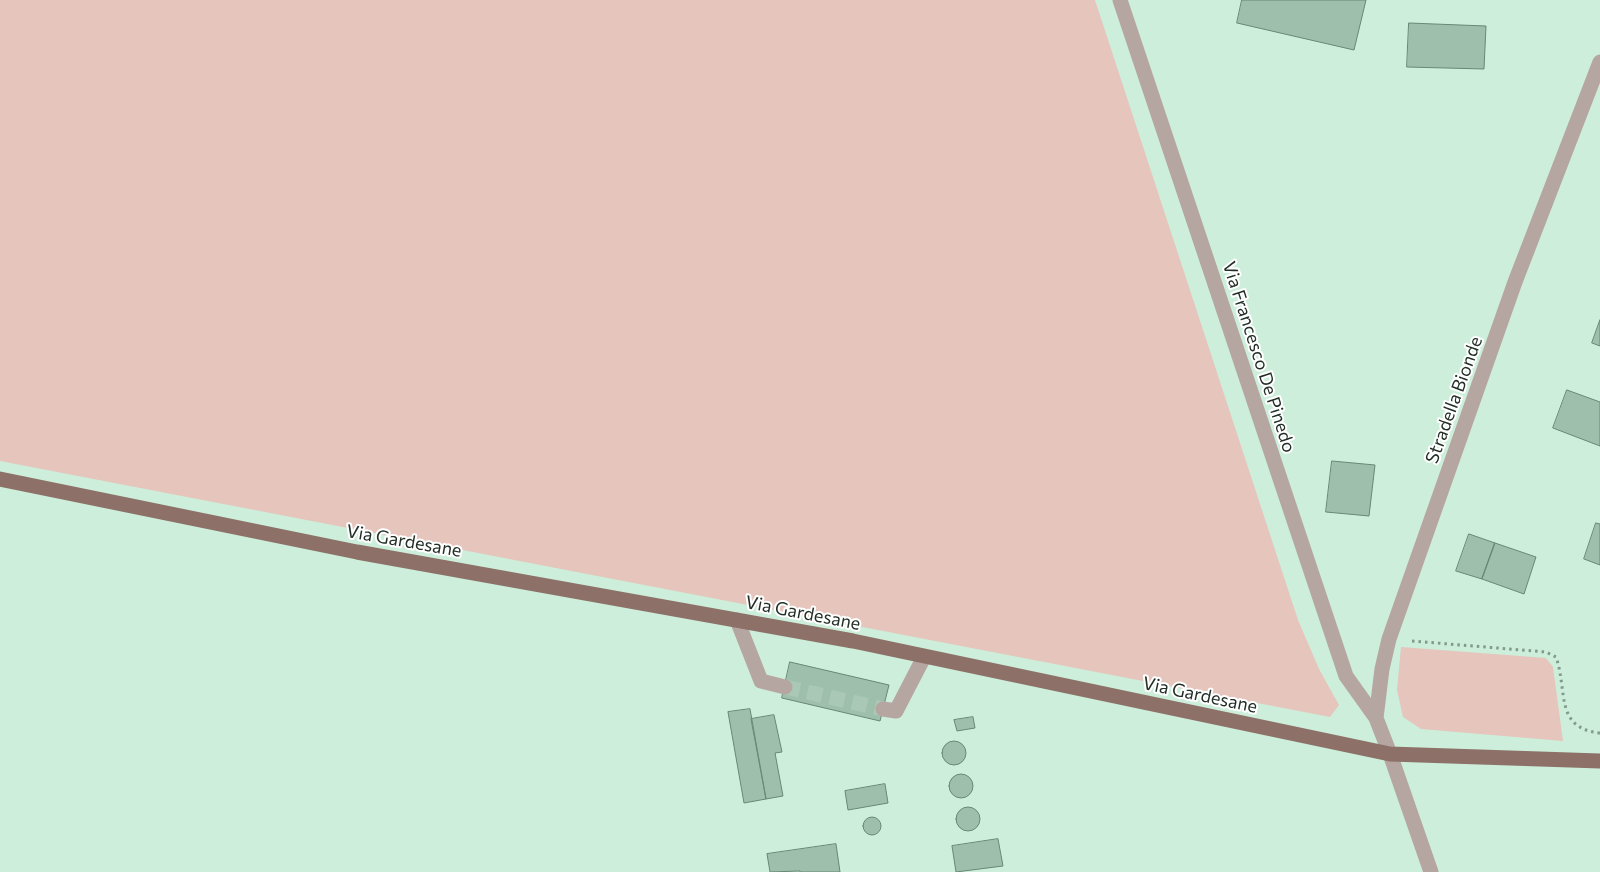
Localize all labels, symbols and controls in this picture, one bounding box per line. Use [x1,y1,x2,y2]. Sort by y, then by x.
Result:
street label: Via Francesco De Pinedo [1218,259,1300,455]
street label: Stradella Bionde [1421,334,1487,466]
street label: Via Gardesane [345,520,463,562]
street label: Via Gardesane [744,591,862,635]
street label: Via Gardesane [1141,672,1259,718]

